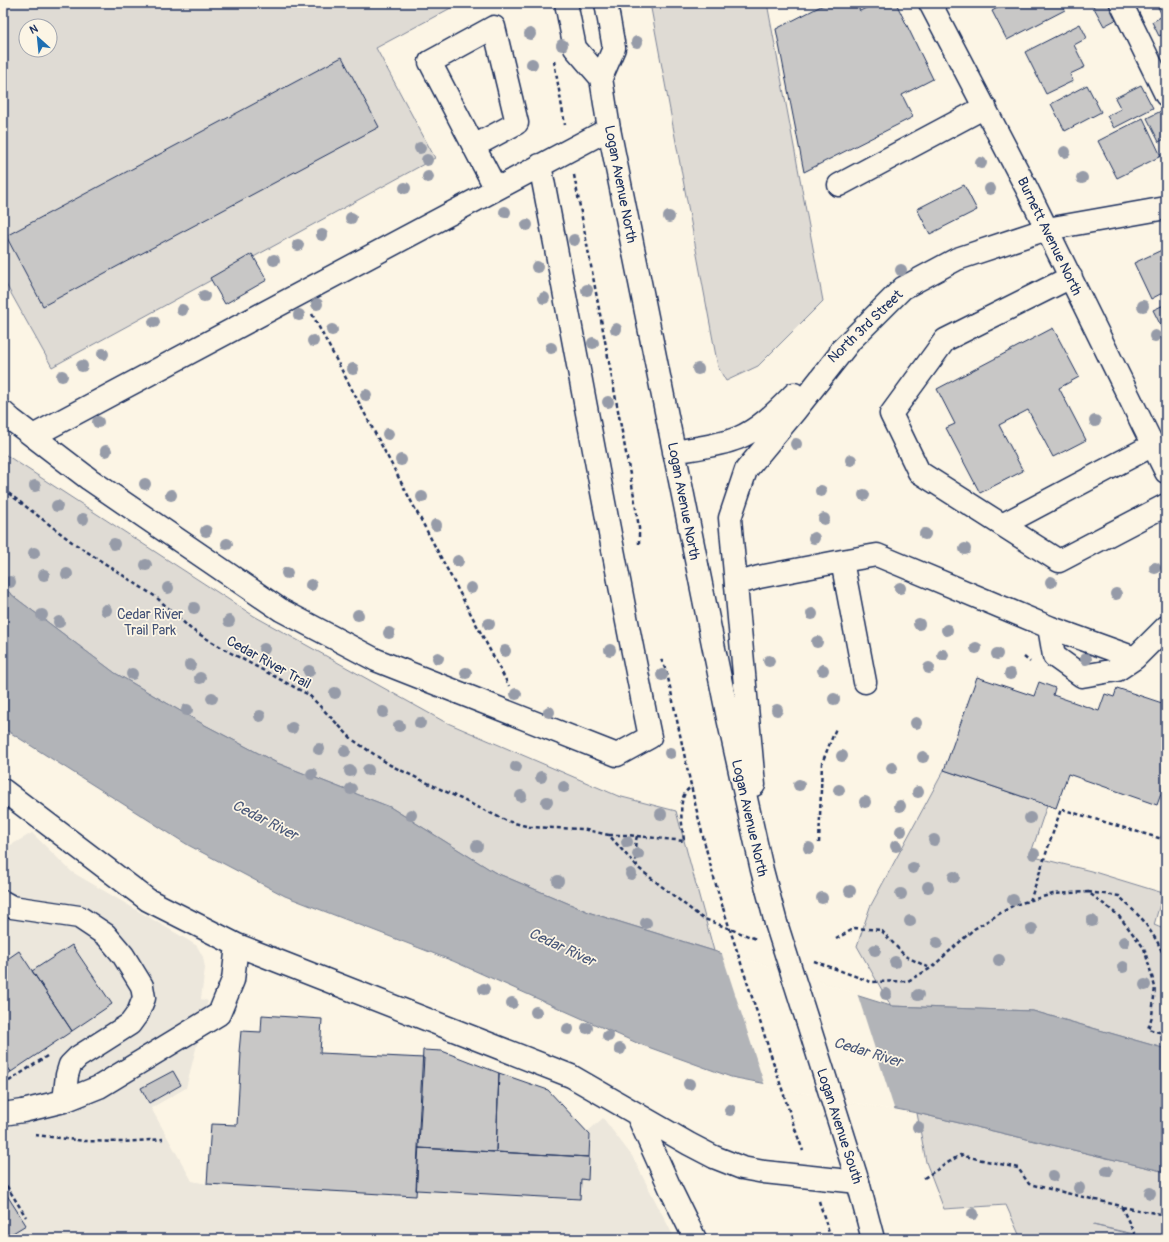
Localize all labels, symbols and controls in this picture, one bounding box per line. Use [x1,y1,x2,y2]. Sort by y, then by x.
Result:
north arrow [18,18,58,58]
text: N [27,22,40,37]
street label: Logan Avenue North [601,124,640,245]
street label: Burnett Avenue North [1014,174,1086,298]
street label: North 3rd Street [824,286,907,366]
street label: Logan Avenue North [664,441,703,562]
park label: Cedar River Trail Park [117,606,183,639]
street label: Cedar River Trail [224,632,314,693]
street label: Logan Avenue North [728,758,771,878]
water label: Cedar River [229,796,302,846]
water label: Cedar River [526,924,599,972]
water label: Cedar River [831,1033,906,1072]
street label: Logan Avenue South [813,1066,866,1186]

